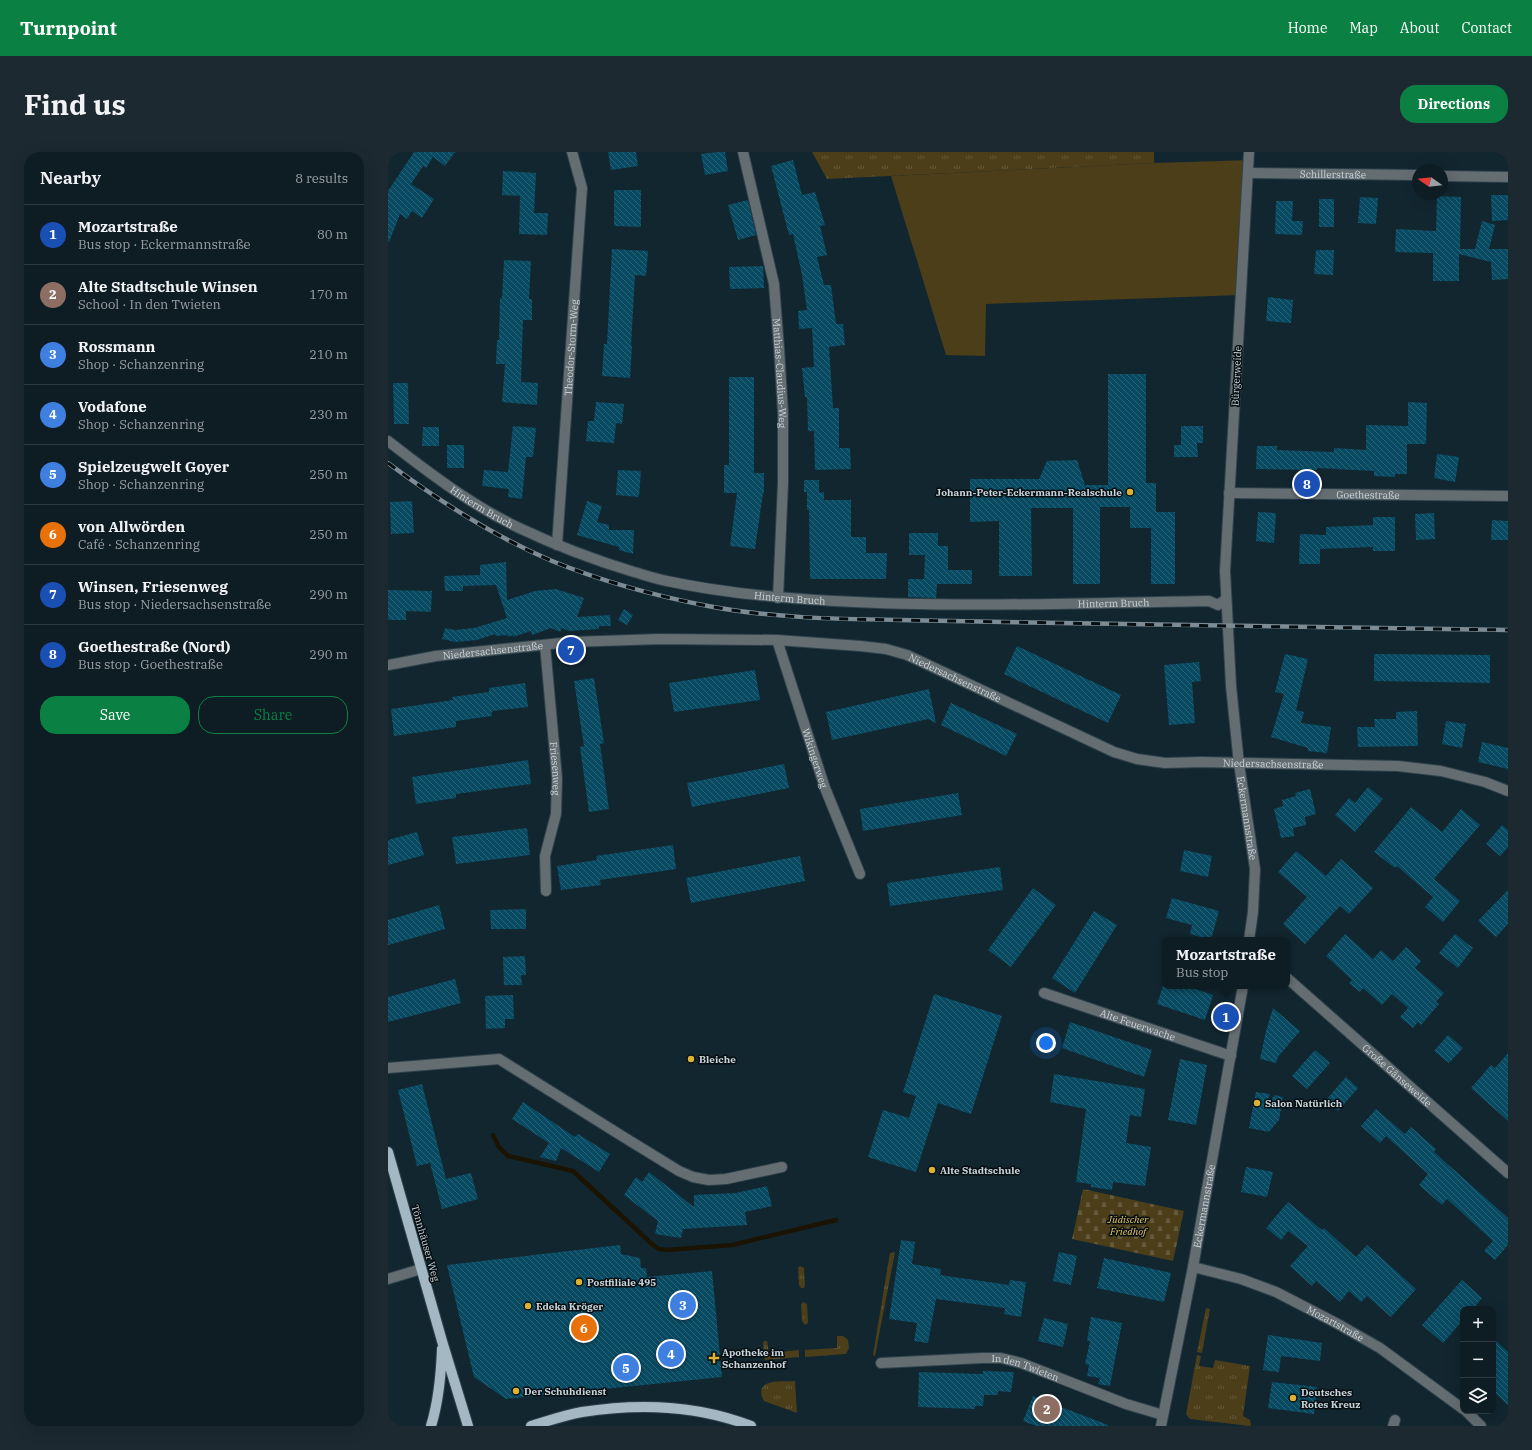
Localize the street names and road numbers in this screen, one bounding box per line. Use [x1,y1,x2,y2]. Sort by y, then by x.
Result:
street label: Schillerstraße [1300,168,1366,181]
street label: Theodor-Storm-Weg [561,298,581,396]
street label: Matthias-Claudius-Weg [770,318,789,429]
street label: Bürgerweide [1228,346,1245,406]
street label: Hinterm Bruch [448,483,516,531]
street label: Goethestraße [1336,488,1400,502]
street label: Hinterm Bruch [753,589,826,608]
street label: Hinterm Bruch [1078,596,1150,611]
street label: Niedersachsenstraße [442,639,544,662]
street label: Niedersachsenstraße [907,651,1003,705]
street label: Wikingerweg [799,727,831,790]
street label: Friesenweg [547,741,563,796]
street label: Niedersachsenstraße [1223,756,1324,771]
street label: Eckermannstraße [1234,775,1260,861]
street label: Alte Feuerwache [1098,1006,1177,1044]
street label: Große Gänseweide [1359,1041,1434,1110]
street label: Eckermannstraße [1190,1163,1218,1249]
street label: Tönnhäuser Weg [408,1203,443,1284]
street label: Mozartstraße [1305,1303,1366,1344]
street label: In den Twieten [992,1352,1061,1384]

